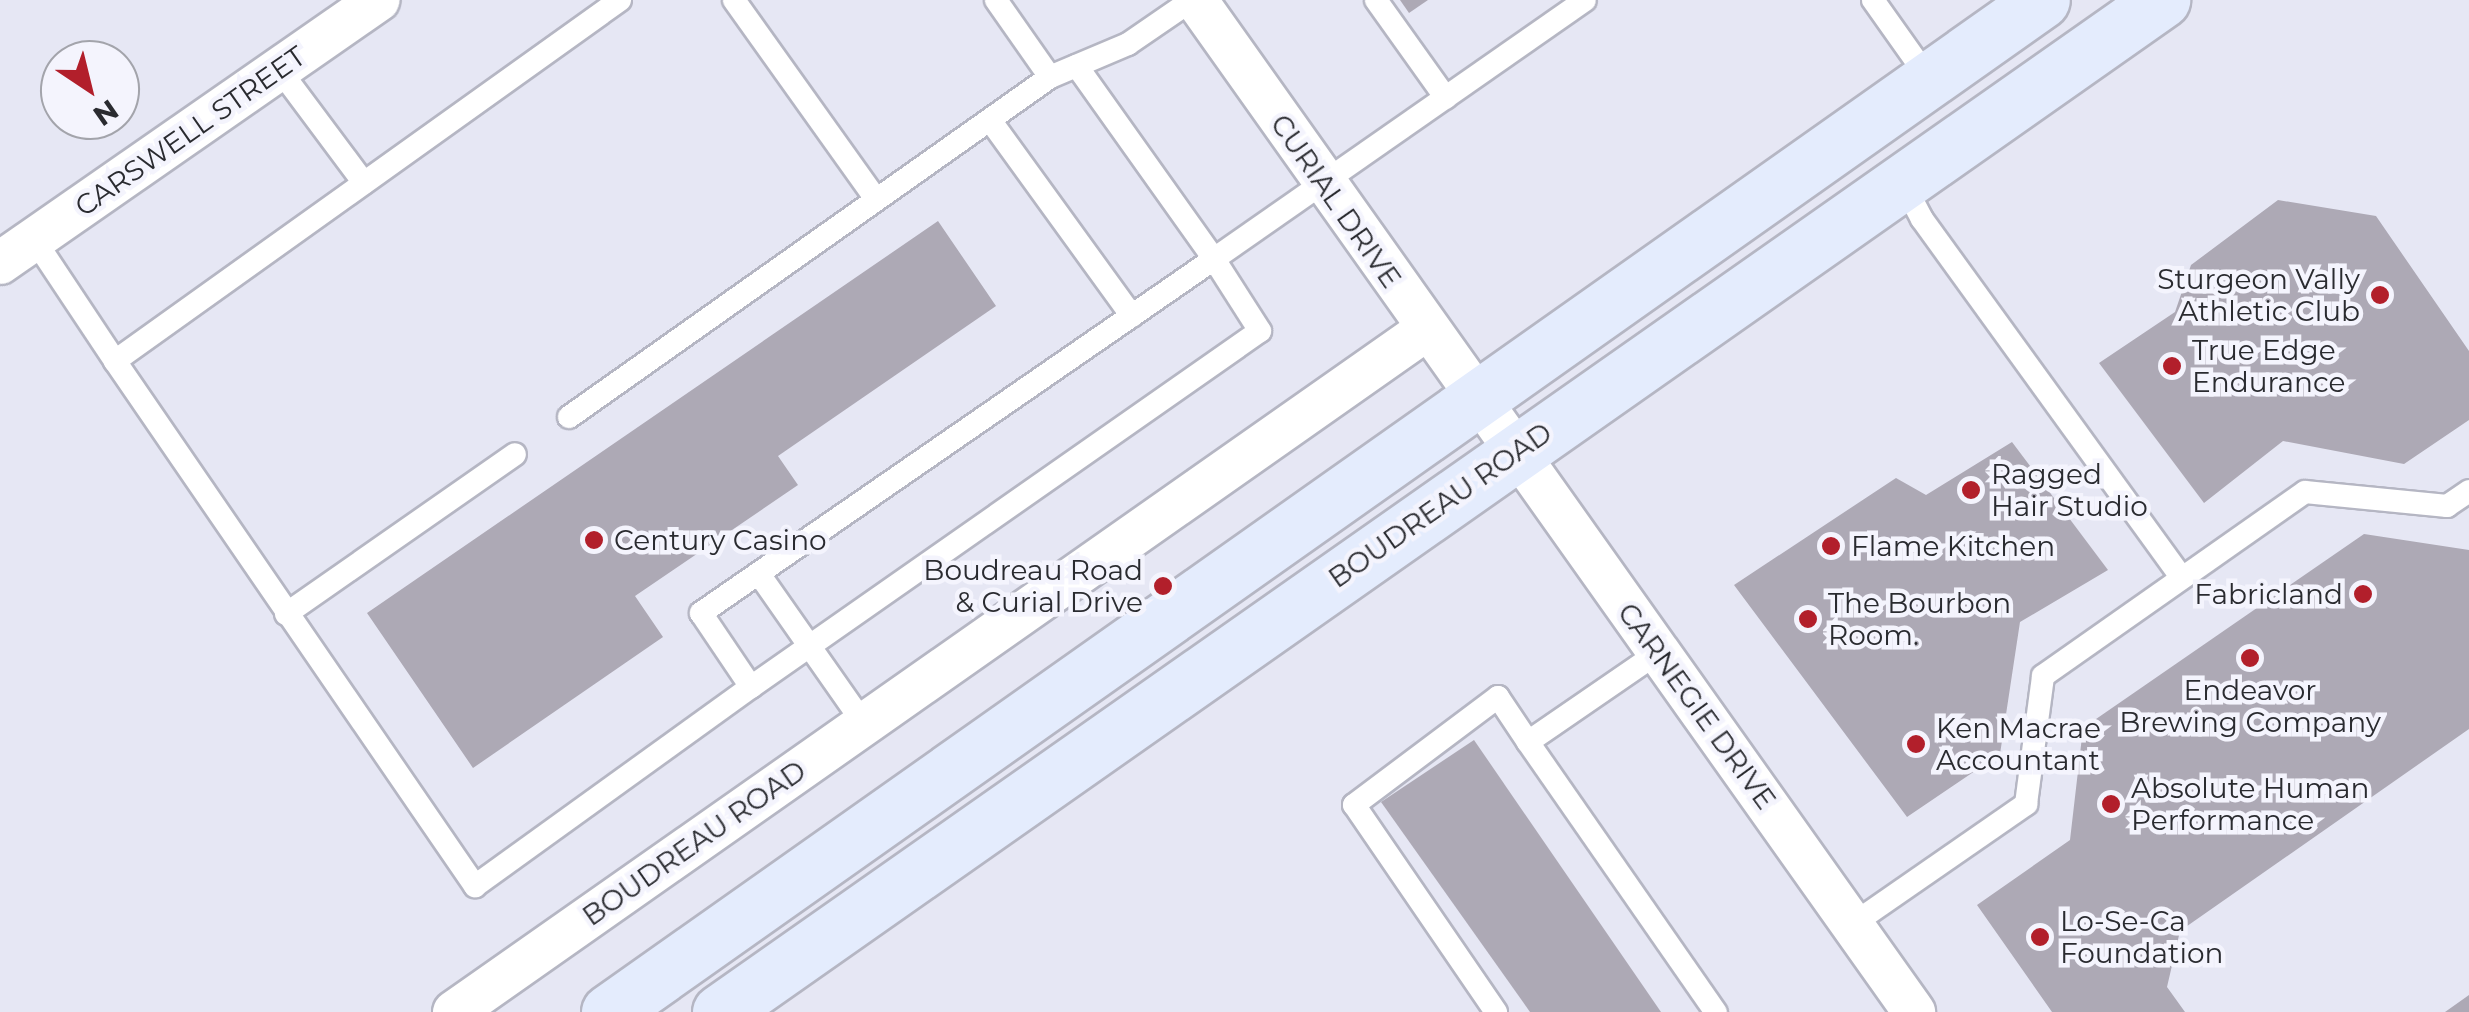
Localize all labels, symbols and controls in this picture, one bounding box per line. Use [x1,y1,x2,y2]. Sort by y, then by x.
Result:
street label: CARSWELL STREET [68,39,312,223]
north arrow [40,40,140,140]
text: N [87,93,125,133]
street label: CURIAL DRIVE [1264,108,1408,294]
place label: Sturgeon Vally Athletic Club [2157,262,2360,328]
marker: Sturgeon Vally Athletic Club [2369,284,2391,306]
place label: True Edge Endurance [2192,333,2345,399]
marker: True Edge Endurance [2161,355,2183,377]
street label: BOUDREAU ROAD [1322,415,1558,595]
place label: Ragged Hair Studio [1991,457,2148,523]
marker: Ragged Hair Studio [1960,479,1982,501]
place label: Century Casino [614,523,827,557]
marker: Century Casino [583,529,605,551]
place label: Flame Kitchen [1851,529,2055,563]
marker: Flame Kitchen [1820,535,1842,557]
place label: Boudreau Road & Curial Drive [923,553,1143,619]
marker: Boudreau Road & Curial Drive [1152,575,1174,597]
place label: Fabricland [2194,577,2343,611]
marker: Fabricland [2352,583,2374,605]
place label: The Bourbon Room. [1828,586,2011,652]
street label: CARNEGIE DRIVE [1611,596,1783,816]
marker: The Bourbon Room. [1797,608,1819,630]
marker: Endeavor Brewing Company [2239,647,2261,669]
place label: Endeavor Brewing Company [2119,673,2381,739]
place label: Ken Macrae Accountant [1936,711,2101,777]
marker: Ken Macrae Accountant [1905,733,1927,755]
street label: BOUDREAU ROAD [576,753,812,933]
place label: Absolute Human Performance [2131,771,2369,837]
marker: Absolute Human Performance [2100,793,2122,815]
place label: Lo-Se-Ca Foundation [2060,904,2223,970]
marker: Lo-Se-Ca Foundation [2029,926,2051,948]

